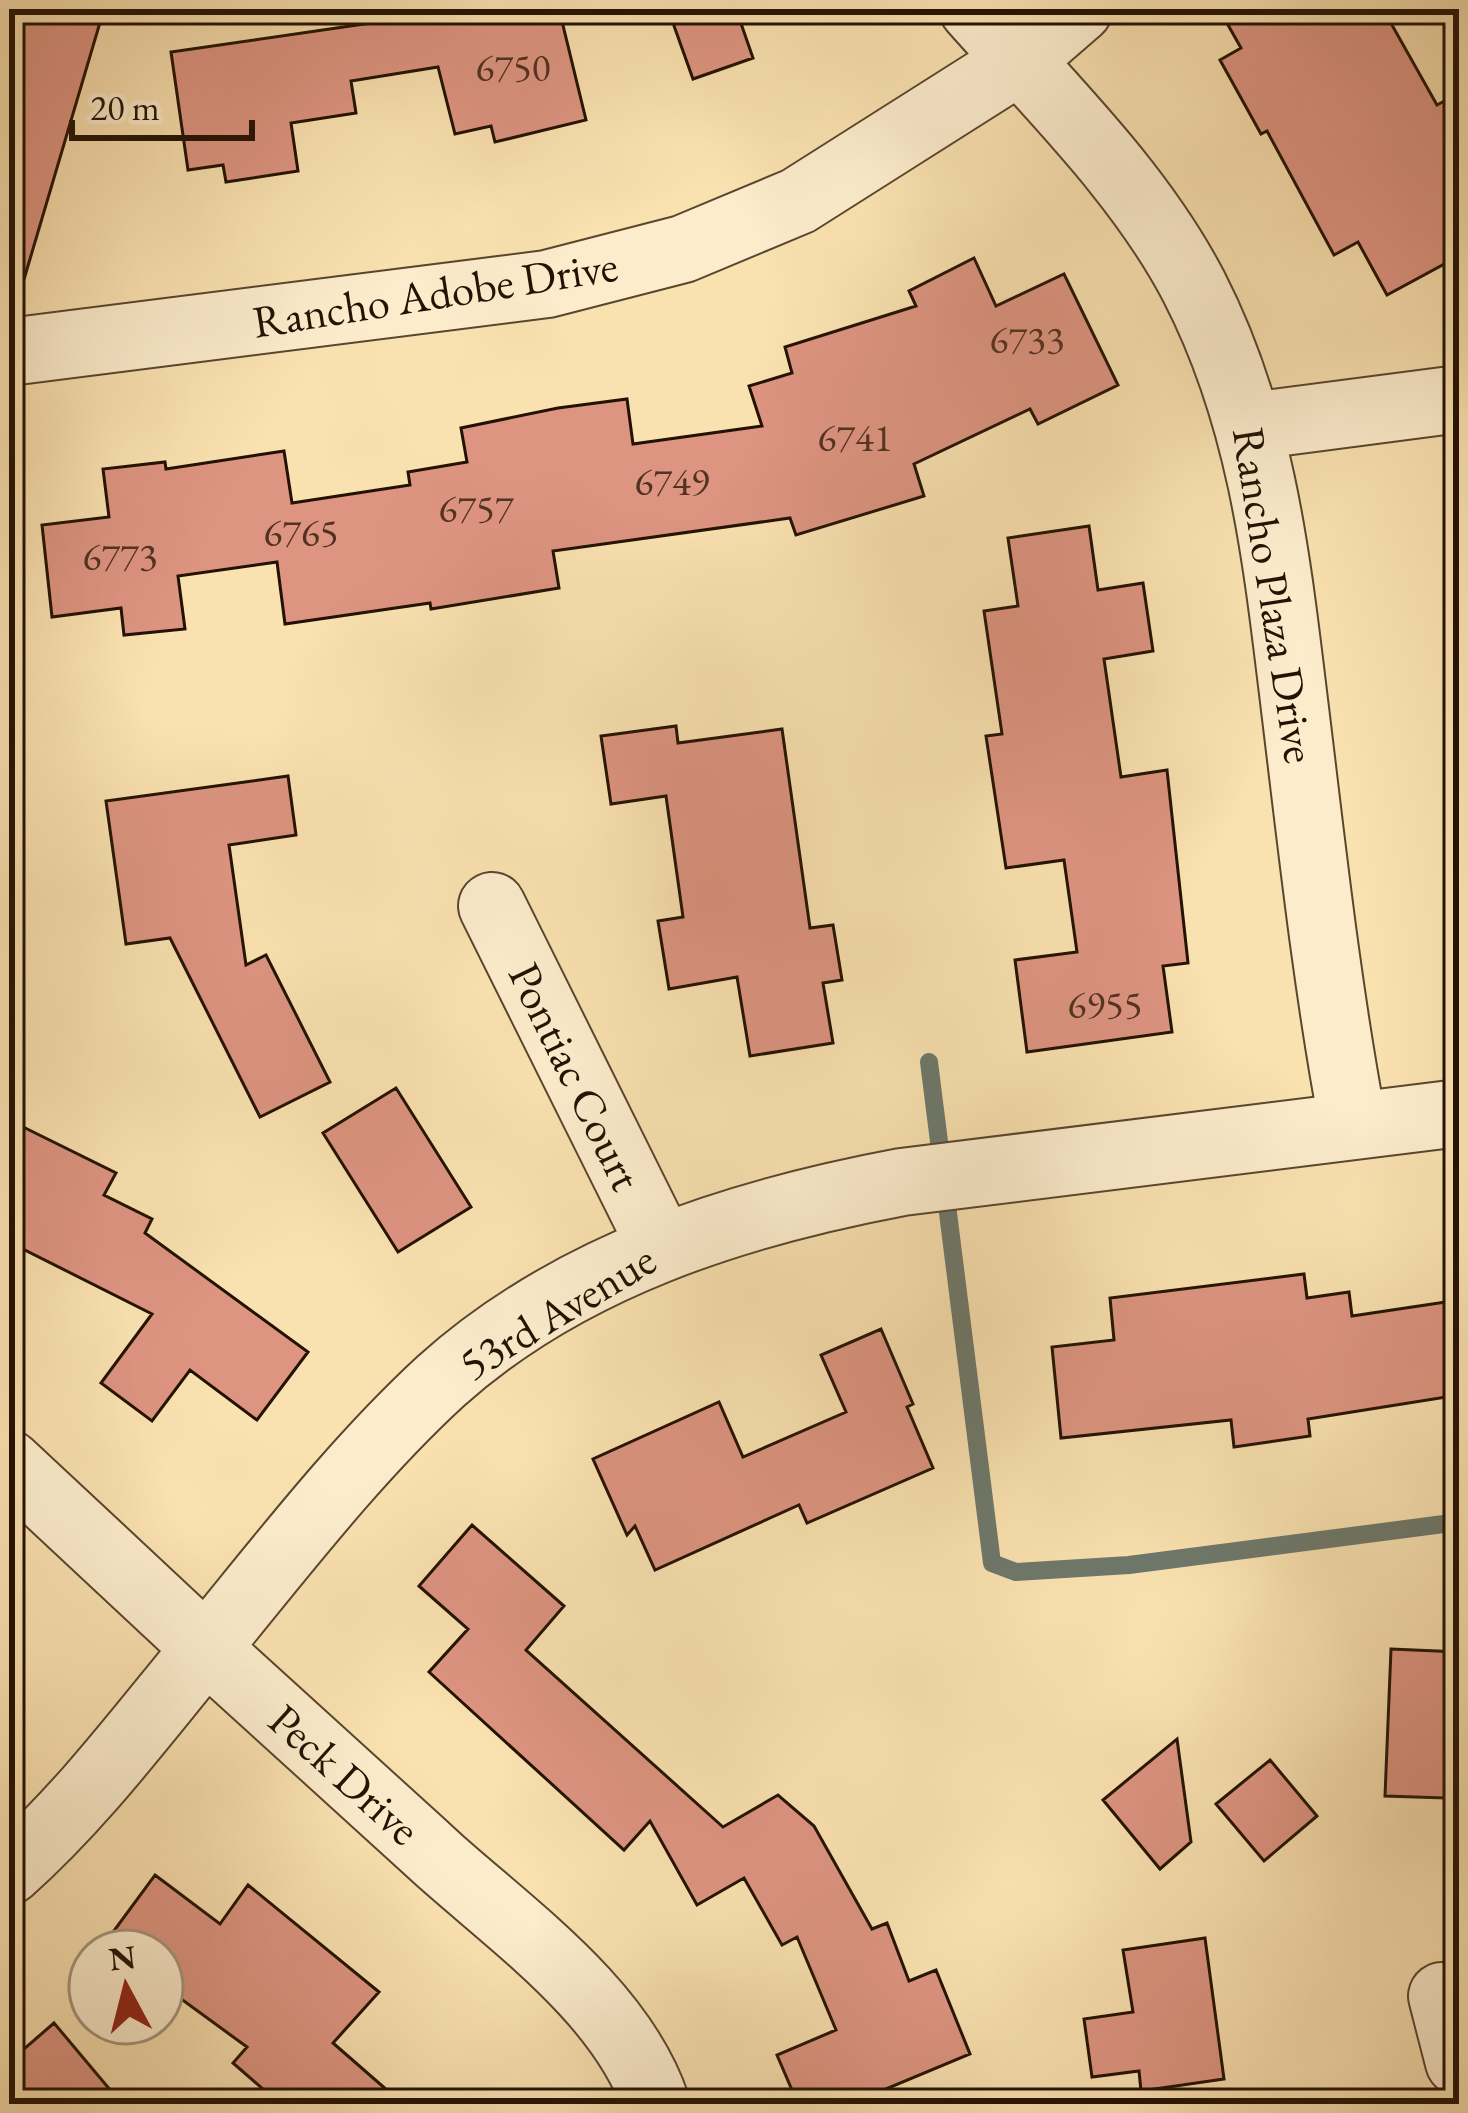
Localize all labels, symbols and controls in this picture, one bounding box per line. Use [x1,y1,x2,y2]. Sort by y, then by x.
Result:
house number: 6750 [476,42,550,93]
scale bar [72,66,252,140]
text: 20 m [90,84,160,131]
street label: Rancho Adobe Drive [248,236,622,350]
house number: 6733 [990,314,1064,365]
house number: 6741 [818,412,892,463]
street label: Rancho Plaza Drive [1220,423,1330,767]
house number: 6749 [635,456,710,507]
house number: 6757 [439,483,514,534]
house number: 6765 [264,507,338,558]
house number: 6773 [83,531,157,582]
street label: Pontiac Court [496,953,656,1199]
house number: 6955 [1068,979,1142,1030]
street label: 53rd Avenue [448,1230,666,1392]
street label: Peck Drive [257,1691,433,1857]
north arrow [66,1927,186,2047]
text: N [107,1935,139,1981]

